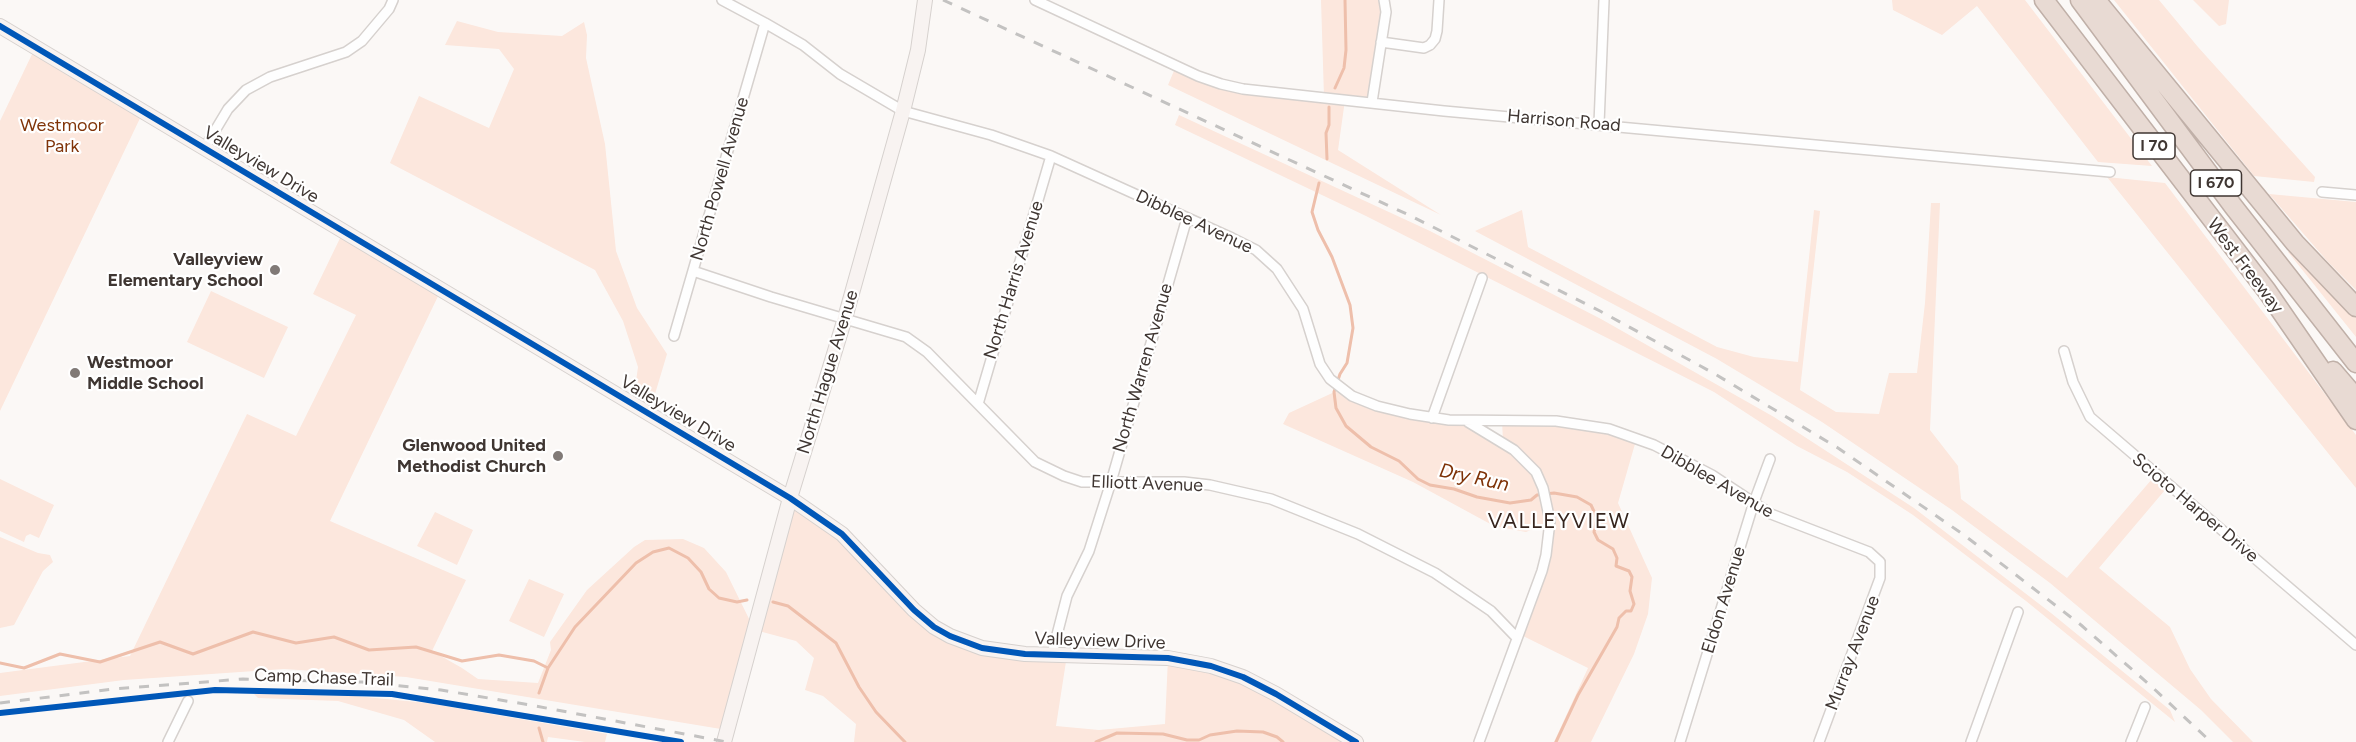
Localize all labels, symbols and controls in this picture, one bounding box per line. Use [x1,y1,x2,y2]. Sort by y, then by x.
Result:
street label: North Powell Avenue [686,95,754,263]
street label: Harrison Road [1506,105,1622,137]
park label: Westmoor Park [20,115,104,158]
street label: Valleyview Drive [199,122,323,208]
road number: I 70 [2133,133,2175,159]
road number: I 670 [2190,170,2242,196]
street label: Dibblee Avenue [1132,185,1256,259]
street label: North Harris Avenue [980,198,1048,362]
street label: West Freeway [2202,214,2288,318]
place label: Valleyview Elementary School [108,249,263,292]
marker: Valleyview Elementary School [268,263,282,277]
street label: North Warren Avenue [1109,281,1177,455]
street label: North Hague Avenue [793,287,863,457]
place label: Westmoor Middle School [87,352,204,394]
marker: Westmoor Middle School [68,366,82,380]
street label: Valleyview Drive [616,371,740,457]
place label: Glenwood United Methodist Church [397,435,546,478]
street label: Dibblee Avenue [1657,441,1777,523]
marker: Glenwood United Methodist Church [551,449,565,463]
street label: Scioto Harper Drive [2127,449,2263,567]
water label: Dry Run [1437,459,1511,497]
street label: Elliott Avenue [1091,471,1203,497]
district label: VALLEYVIEW [1488,509,1630,535]
street label: Eldon Avenue [1697,544,1751,656]
street label: Murray Avenue [1821,593,1885,713]
street label: Valleyview Drive [1034,628,1166,654]
street label: Camp Chase Trail [254,665,394,691]

